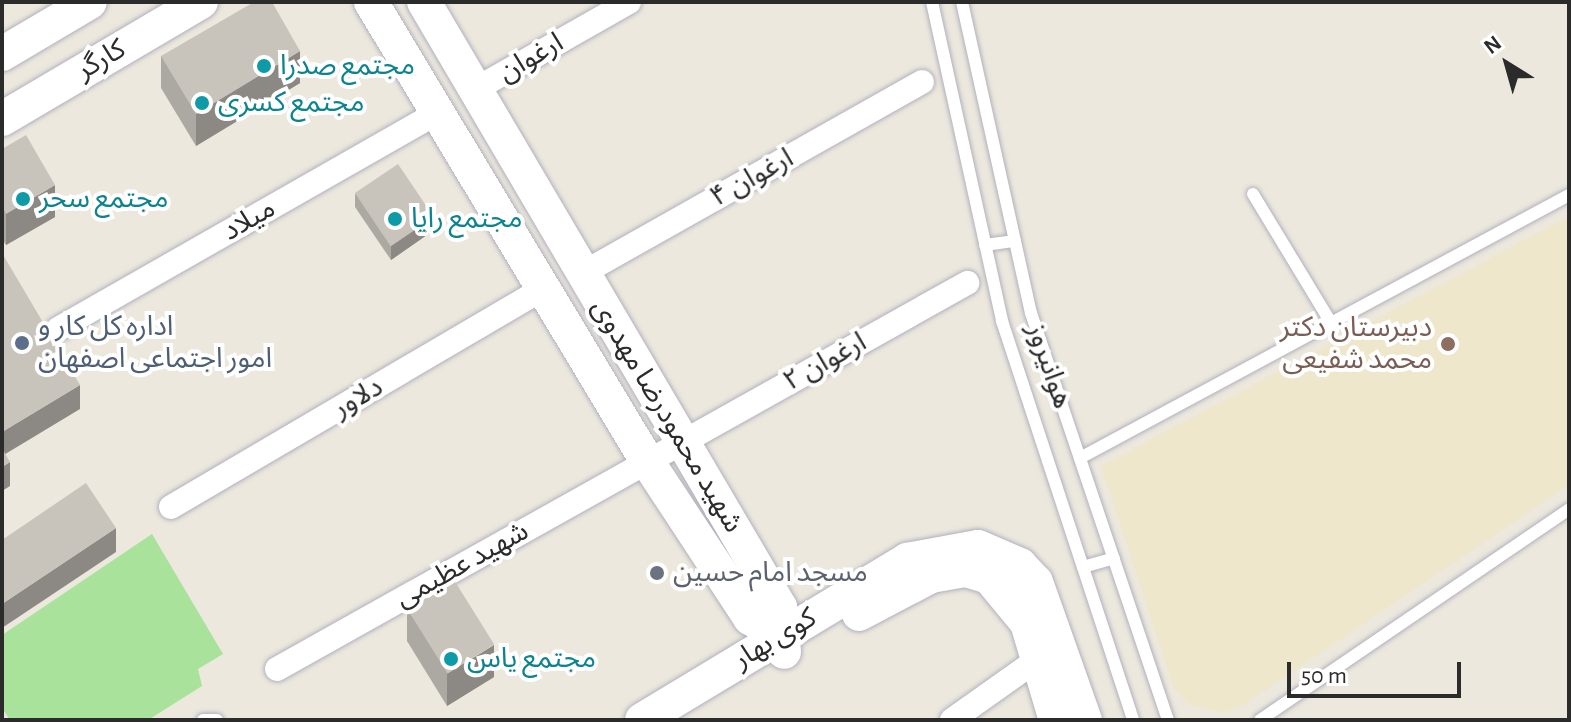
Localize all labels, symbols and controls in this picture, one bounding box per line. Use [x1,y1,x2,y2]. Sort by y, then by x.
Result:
north arrow [1467,24,1547,104]
street label: ارغوان [493,26,569,90]
text: N [1480,31,1505,58]
street label: کارگر [70,33,132,87]
place label: مجتمع صدرا [280,49,415,83]
marker: مجتمع صدرا [255,57,273,75]
place label: مجتمع کسری [218,86,364,120]
marker: مجتمع کسری [193,94,211,112]
street label: ارغوان ۴ [704,141,800,215]
place label: مجتمع سحر [39,182,169,216]
marker: مجتمع سحر [14,190,32,208]
street label: میلاد [217,192,281,248]
place label: مجتمع رایا [411,202,522,236]
marker: مجتمع رایا [386,210,404,228]
street label: شهید محمودرضا مهدوی [584,293,750,539]
place label: اداره کل کار و امور اجتماعی اصفهان [38,310,272,376]
place label: دبیرستان دکتر محمد شفیعی [1280,311,1432,377]
street label: هوانیروز [1019,319,1079,413]
street label: ارغوان ۲ [777,325,873,399]
marker: اداره کل کار و امور اجتماعی اصفهان [13,334,31,352]
marker: دبیرستان دکتر محمد شفیعی [1439,335,1457,353]
street label: دلاور [327,370,389,426]
street label: شهید عظیمی [389,515,535,615]
place label: مسجد امام حسین [673,556,868,590]
marker: مسجد امام حسین [648,564,666,582]
street label: کوی بهار [727,601,823,677]
place label: مجتمع یاس [467,642,596,676]
scale bar [1291,646,1465,696]
marker: مجتمع یاس [442,650,460,668]
text: 50 m [1301,664,1347,688]

